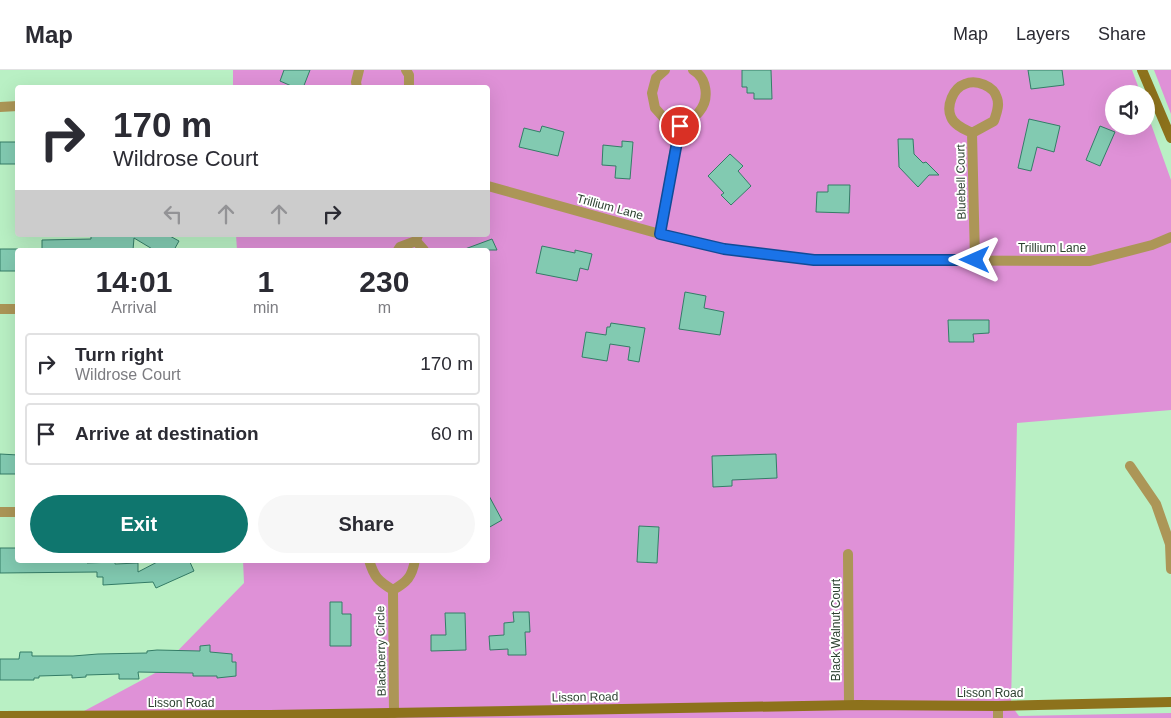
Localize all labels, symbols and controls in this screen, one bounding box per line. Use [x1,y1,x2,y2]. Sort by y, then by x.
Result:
text: Map [25,21,73,48]
text: Map [953,24,988,44]
text: Layers [1016,24,1070,44]
text: Share [1098,24,1146,44]
map controls [1105,85,1155,135]
button: sound [1105,85,1155,135]
icon: right [30,105,95,170]
text: 170 m [113,105,212,144]
pin [659,105,701,147]
icon: arrive [666,112,694,140]
street label: Bluebell Court [953,144,969,220]
text: Wildrose Court [113,146,258,171]
street label: Trillium Lane [575,191,645,223]
icon: left [159,200,187,228]
icon: ahead [212,200,240,228]
icon: ahead [265,200,293,228]
icon: right [318,200,346,228]
position arrow [948,233,1000,285]
street label: Trillium Lane [1018,241,1086,255]
text: 14:01 [96,265,172,298]
text: 1 [257,265,274,298]
text: 230 [359,265,409,298]
text: Arrival [111,299,157,316]
text: min [253,299,279,316]
text: m [378,299,391,316]
text: Turn right [75,344,163,365]
icon: right [32,350,60,378]
text: 170 m [420,353,473,374]
text: Wildrose Court [75,366,181,383]
icon: arrive [32,420,60,448]
text: Arrive at destination [75,423,259,444]
text: 60 m [431,423,473,444]
button: Exit [30,495,248,553]
button: Share [258,495,475,553]
street label: Black Walnut Court [829,578,843,681]
street label: Blackberry Circle [373,605,389,696]
street label: Lisson Road [957,686,1023,700]
street label: Lisson Road [552,689,618,705]
street label: Lisson Road [148,696,214,710]

